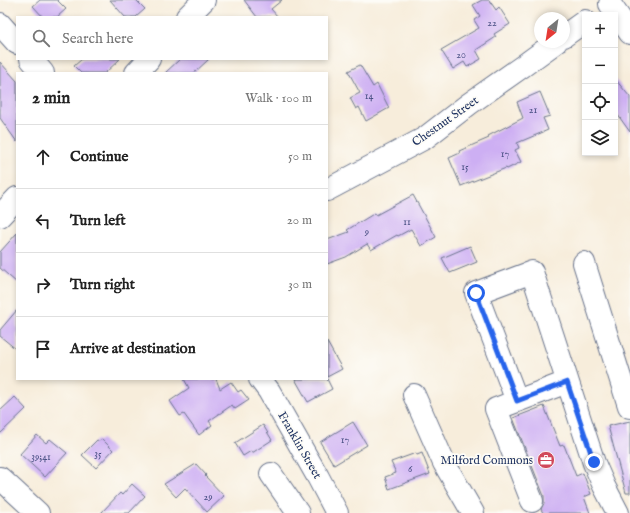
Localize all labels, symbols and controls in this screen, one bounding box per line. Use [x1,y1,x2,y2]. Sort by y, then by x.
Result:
north arrow [534,12,570,48]
map controls [582,12,618,156]
button: + [582,12,618,48]
search box [16,16,328,60]
house number: 22 [487,17,497,30]
icon: search [30,27,52,49]
text: Search here [62,29,133,48]
button: − [582,48,618,84]
house number: 20 [456,49,466,62]
button: locate [582,84,618,120]
text: 2 min [32,88,70,109]
text: Walk · 100 m [245,90,312,107]
house number: 14 [365,90,373,103]
street label: Chestnut Street [409,93,481,150]
house number: 21 [529,104,537,117]
button: layers [582,120,618,156]
icon: ahead [32,146,54,168]
text: Continue [70,147,128,166]
text: 50 m [288,148,312,165]
house number: 17 [501,148,510,161]
house number: 15 [461,161,469,174]
icon: left [32,210,54,232]
text: Turn left [70,211,126,230]
text: 20 m [287,212,312,229]
house number: 11 [403,216,411,229]
house number: 9 [364,226,369,239]
icon: right [32,274,54,296]
text: Turn right [70,275,135,294]
text: 30 m [288,276,312,293]
route start [467,284,485,302]
icon: arrive [32,338,54,360]
text: Arrive at destination [70,339,196,358]
street label: Franklin Street [274,409,325,482]
house number: 17 [341,434,350,447]
house number: 35 [94,448,102,461]
office icon: Milford Commons [536,450,556,470]
house number: 39;41 [31,451,51,464]
place label: Milford Commons [440,453,533,468]
route end [585,453,603,471]
house number: 6 [408,463,413,476]
house number: 29 [203,491,213,504]

